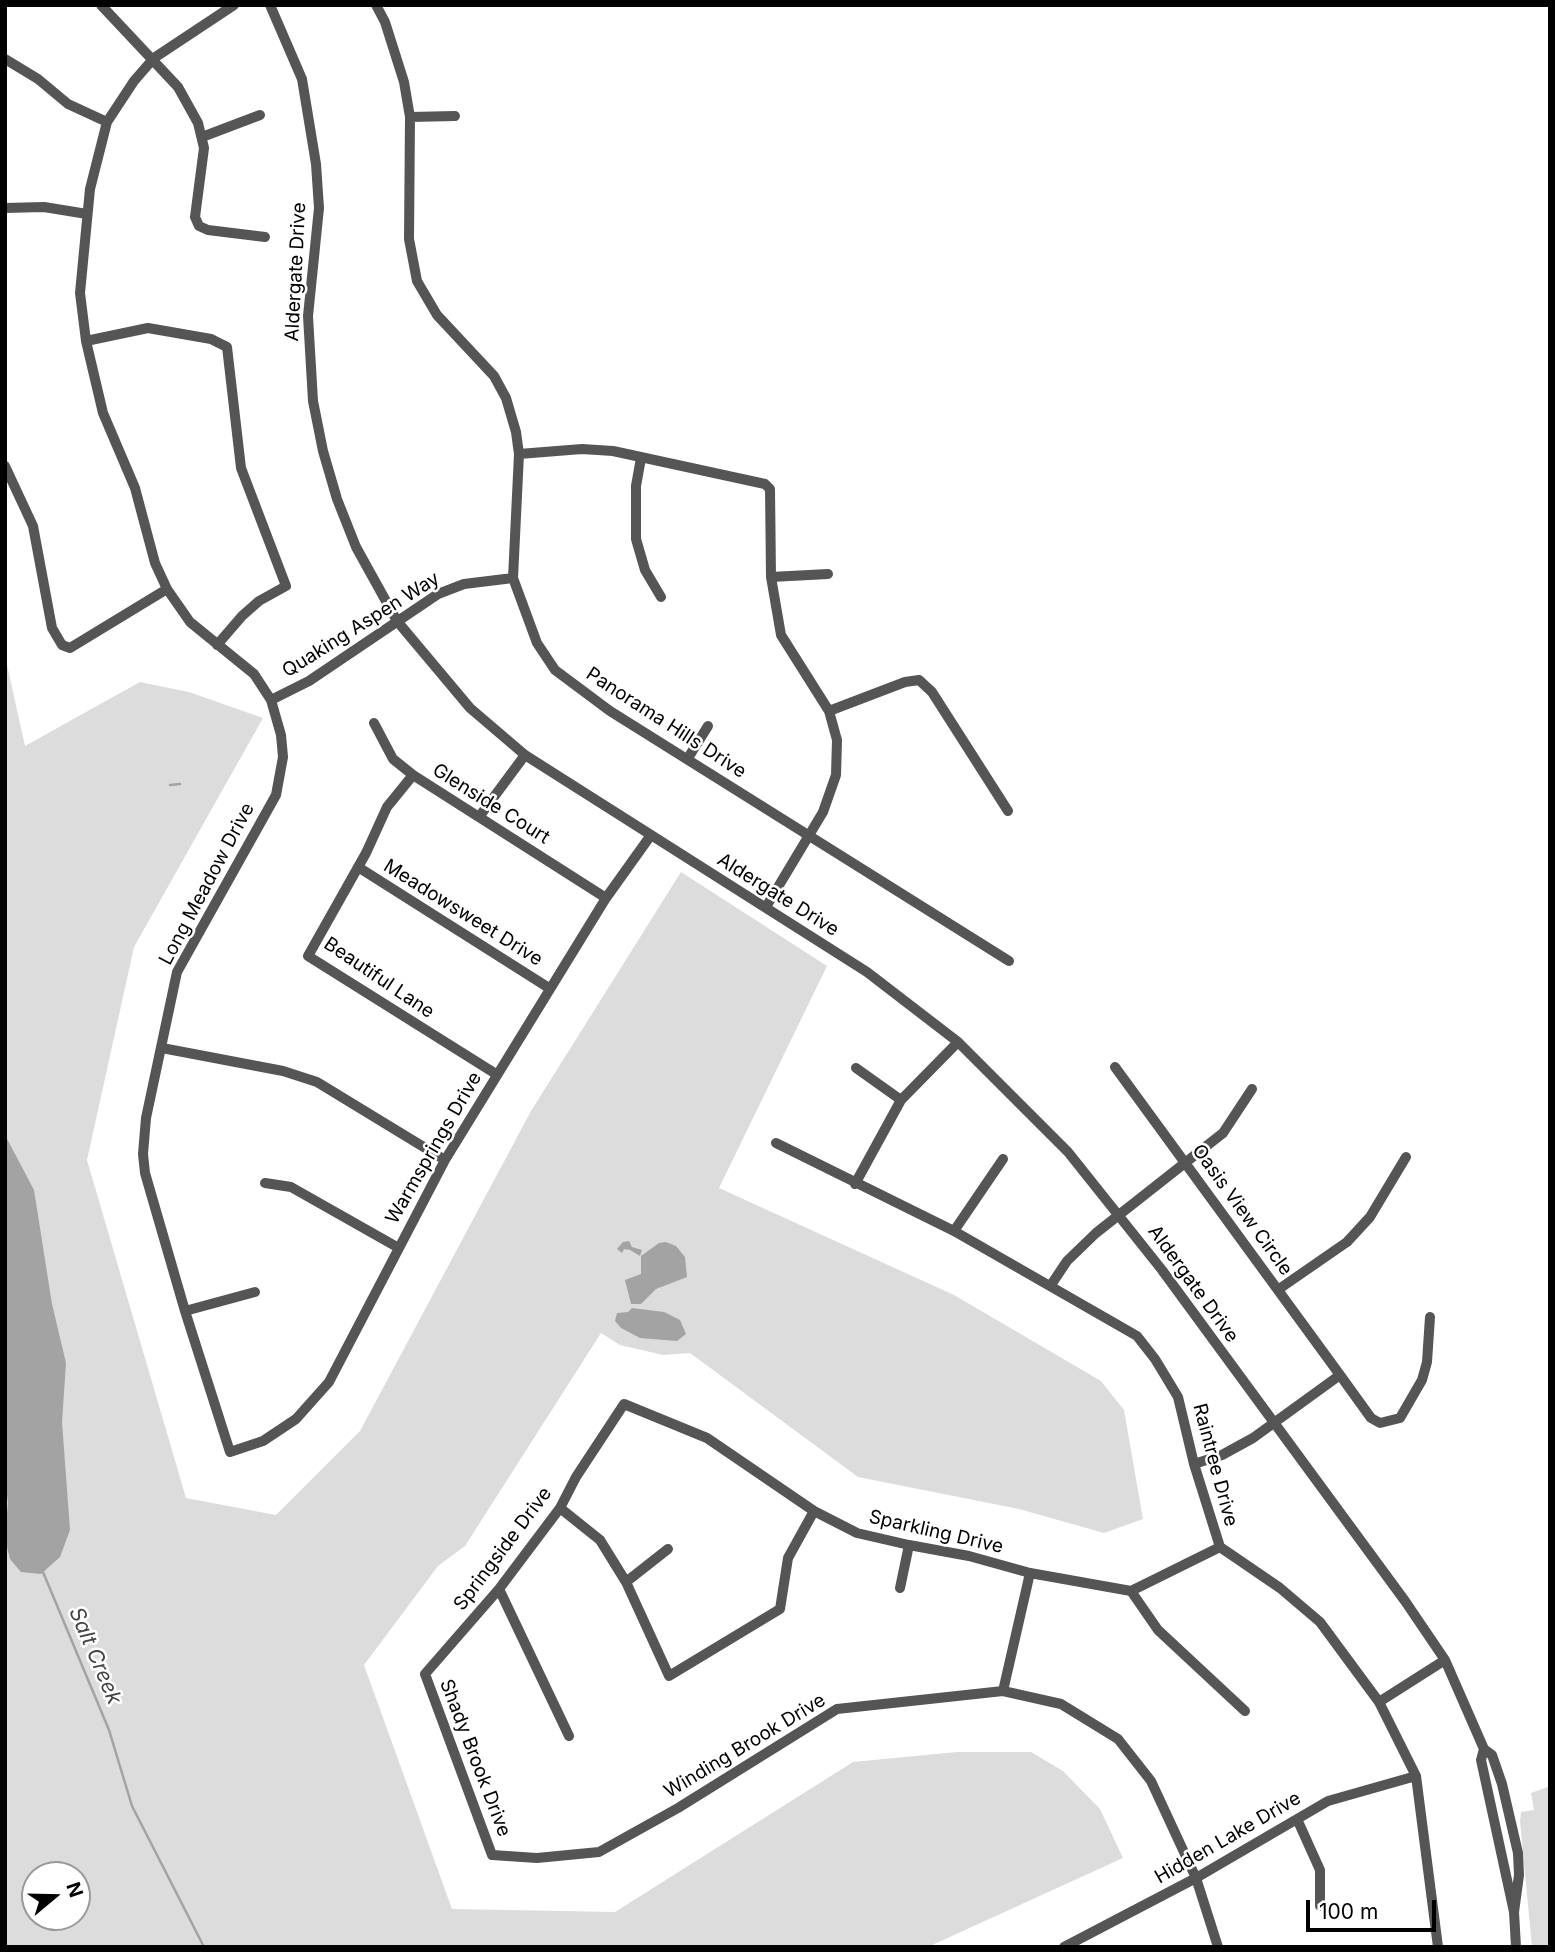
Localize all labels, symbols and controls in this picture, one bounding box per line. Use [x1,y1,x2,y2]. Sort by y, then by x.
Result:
street label: Aldergate Drive [281,202,311,342]
street label: Quaking Aspen Way [278,567,444,683]
street label: Panorama Hills Drive [582,663,750,783]
street label: Glenside Court [428,759,554,849]
street label: Long Meadow Drive [155,799,259,969]
street label: Aldergate Drive [713,848,843,942]
street label: Meadowsweet Drive [379,855,547,971]
street label: Beautiful Lane [319,933,439,1023]
street label: Warmsprings Drive [381,1068,487,1228]
street label: Oasis View Circle [1187,1140,1297,1280]
street label: Aldergate Drive [1143,1221,1243,1347]
street label: Raintree Drive [1188,1401,1242,1529]
street label: Springside Drive [449,1483,557,1615]
street label: Sparkling Drive [867,1505,1005,1559]
water label: Salt Creek [63,1604,127,1708]
street label: Shady Brook Drive [434,1676,516,1840]
street label: Winding Brook Drive [660,1689,830,1803]
street label: Hidden Lake Drive [1151,1787,1305,1889]
north arrow [21,1861,91,1931]
text: N [61,1879,88,1900]
scale bar [1310,1885,1440,1929]
text: 100 m [1319,1899,1378,1924]

